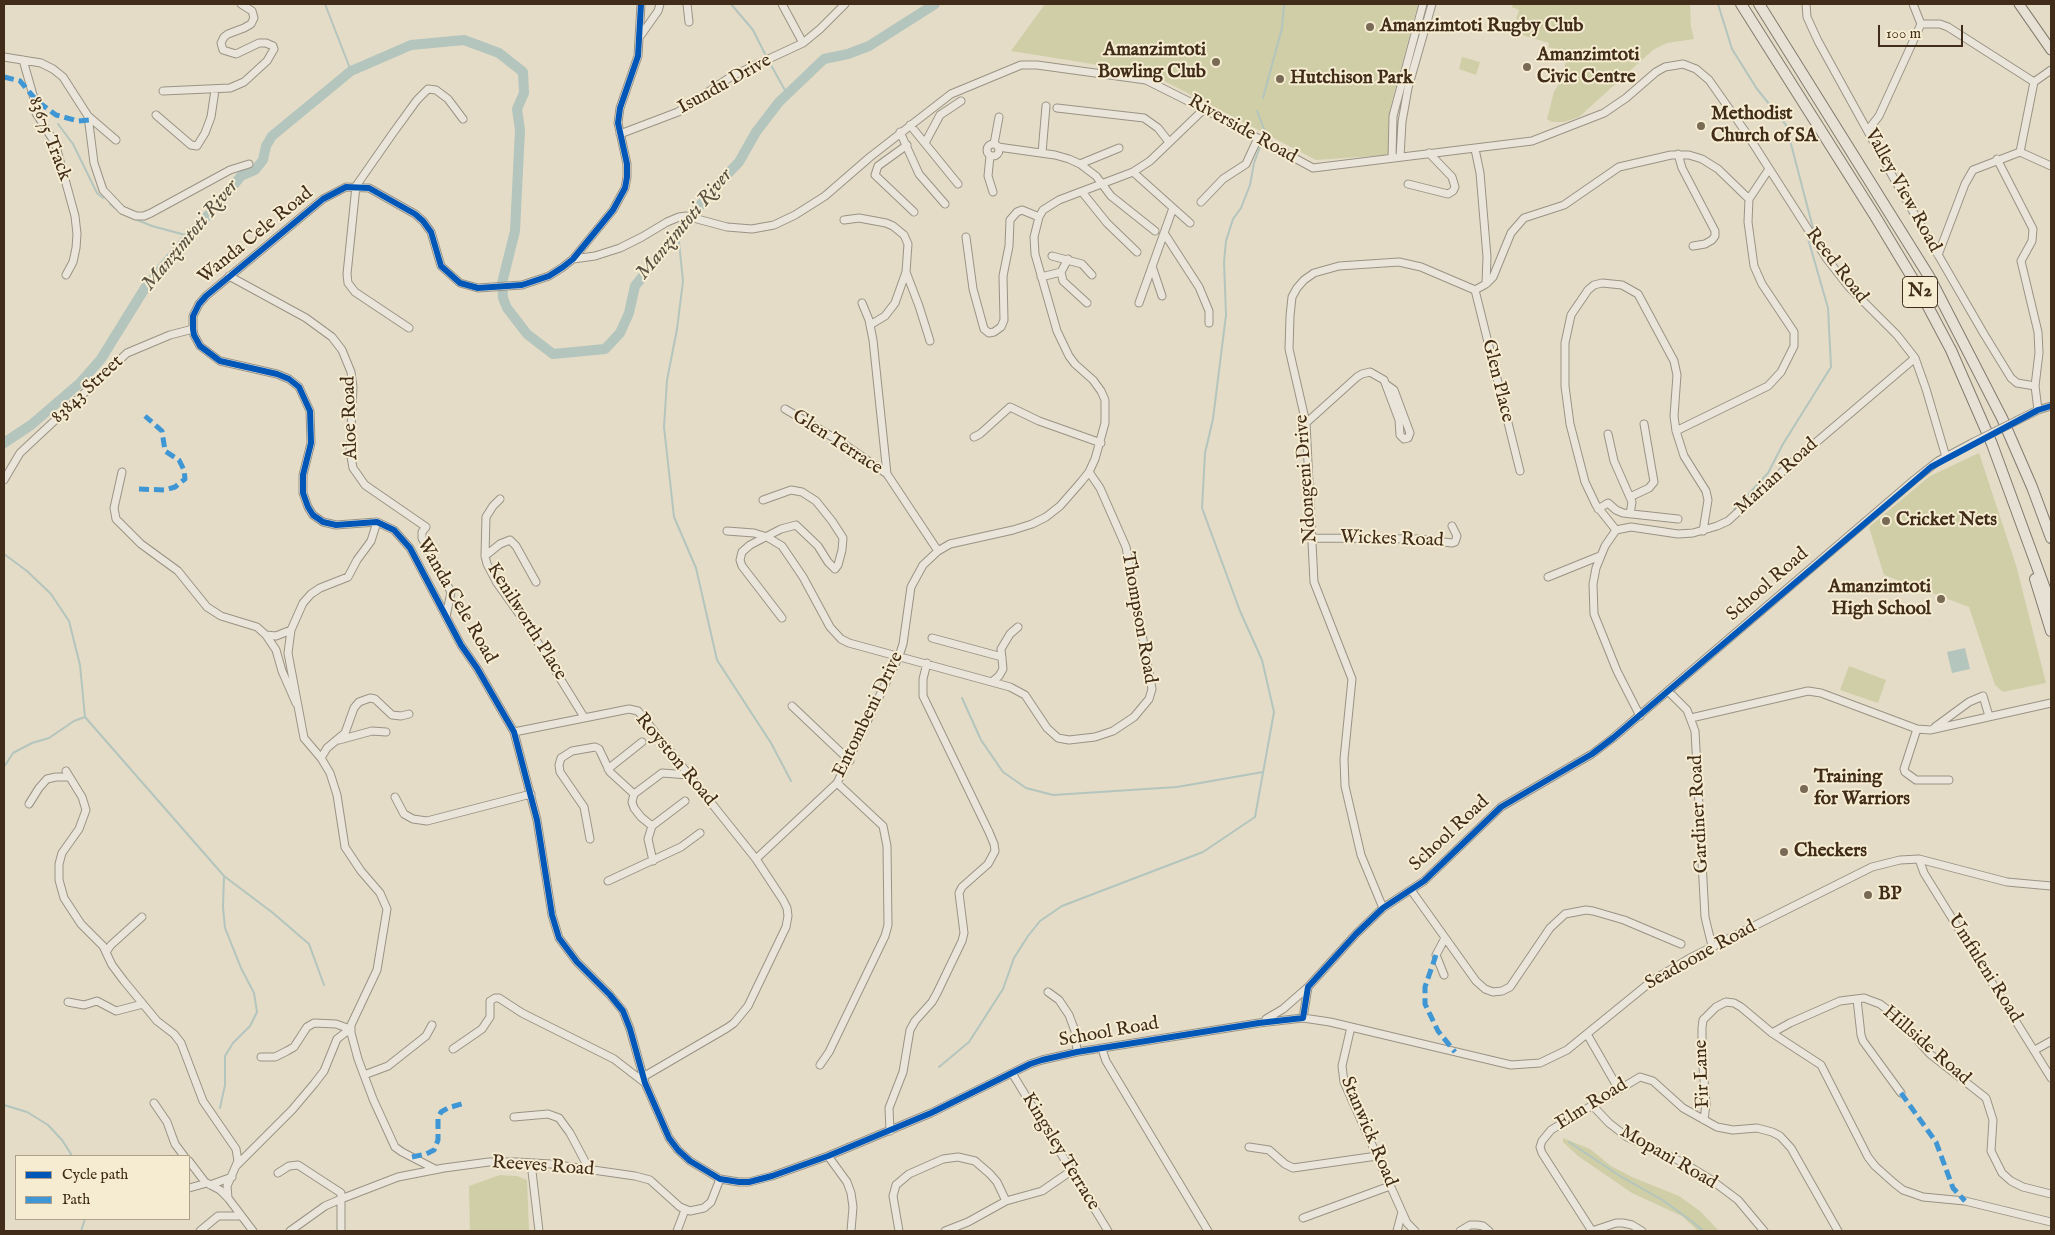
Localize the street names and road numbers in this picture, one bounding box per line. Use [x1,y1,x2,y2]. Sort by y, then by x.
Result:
street label: Isundu Drive [674,50,776,120]
street label: Riverside Road [1184,91,1300,169]
street label: 83675 Track [23,94,75,184]
street label: Valley View Road [1859,125,1945,257]
street label: Wanda Cele Road [194,183,318,289]
street label: Reed Road [1800,224,1872,308]
road number: N2 [1902,276,1938,308]
street label: Glen Place [1476,337,1518,425]
street label: 83843 Street [47,351,129,429]
street label: Aloe Road [338,376,364,460]
street label: Glen Terrace [788,405,886,481]
street label: Ndongeni Drive [1291,414,1323,544]
street label: Marian Road [1731,434,1823,520]
street label: Wickes Road [1340,527,1444,553]
street label: Wanda Cele Road [411,534,501,668]
street label: School Road [1723,543,1813,627]
street label: Thompson Road [1115,550,1161,686]
street label: Kenilworth Place [481,559,571,685]
street label: Entombeni Drive [829,648,909,782]
street label: Royston Road [630,709,720,811]
street label: Gardiner Road [1686,754,1714,874]
street label: School Road [1405,791,1495,877]
street label: Umfuleni Road [1942,911,2026,1027]
street label: Seadoone Road [1642,916,1760,996]
street label: Hillside Road [1877,1001,1975,1091]
street label: School Road [1057,1013,1161,1053]
street label: Fir Lane [1690,1039,1716,1109]
street label: Stanwick Road [1335,1074,1401,1190]
street label: Elm Road [1552,1074,1632,1136]
street label: Kingsley Terrace [1016,1089,1104,1215]
street label: Mopani Road [1615,1121,1721,1195]
street label: Reeves Road [491,1152,595,1182]

